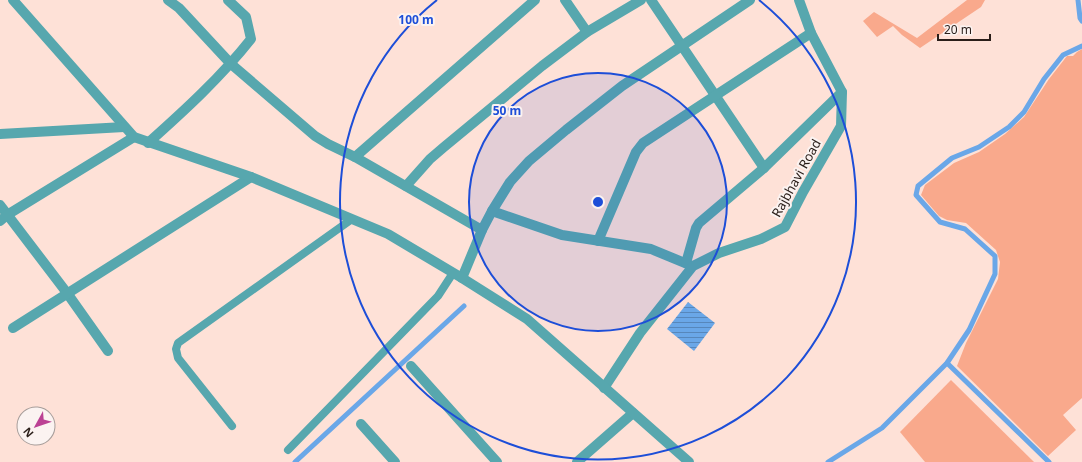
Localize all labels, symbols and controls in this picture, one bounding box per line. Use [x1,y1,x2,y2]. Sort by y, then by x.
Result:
text: 100 m [398,11,434,28]
scale bar [938,16,990,42]
text: 20 m [944,21,972,38]
text: 50 m [493,102,521,119]
street label: Rajbhavi Road [767,136,825,220]
centre of rings [591,195,605,209]
north arrow [16,406,56,446]
text: N [19,424,37,441]

